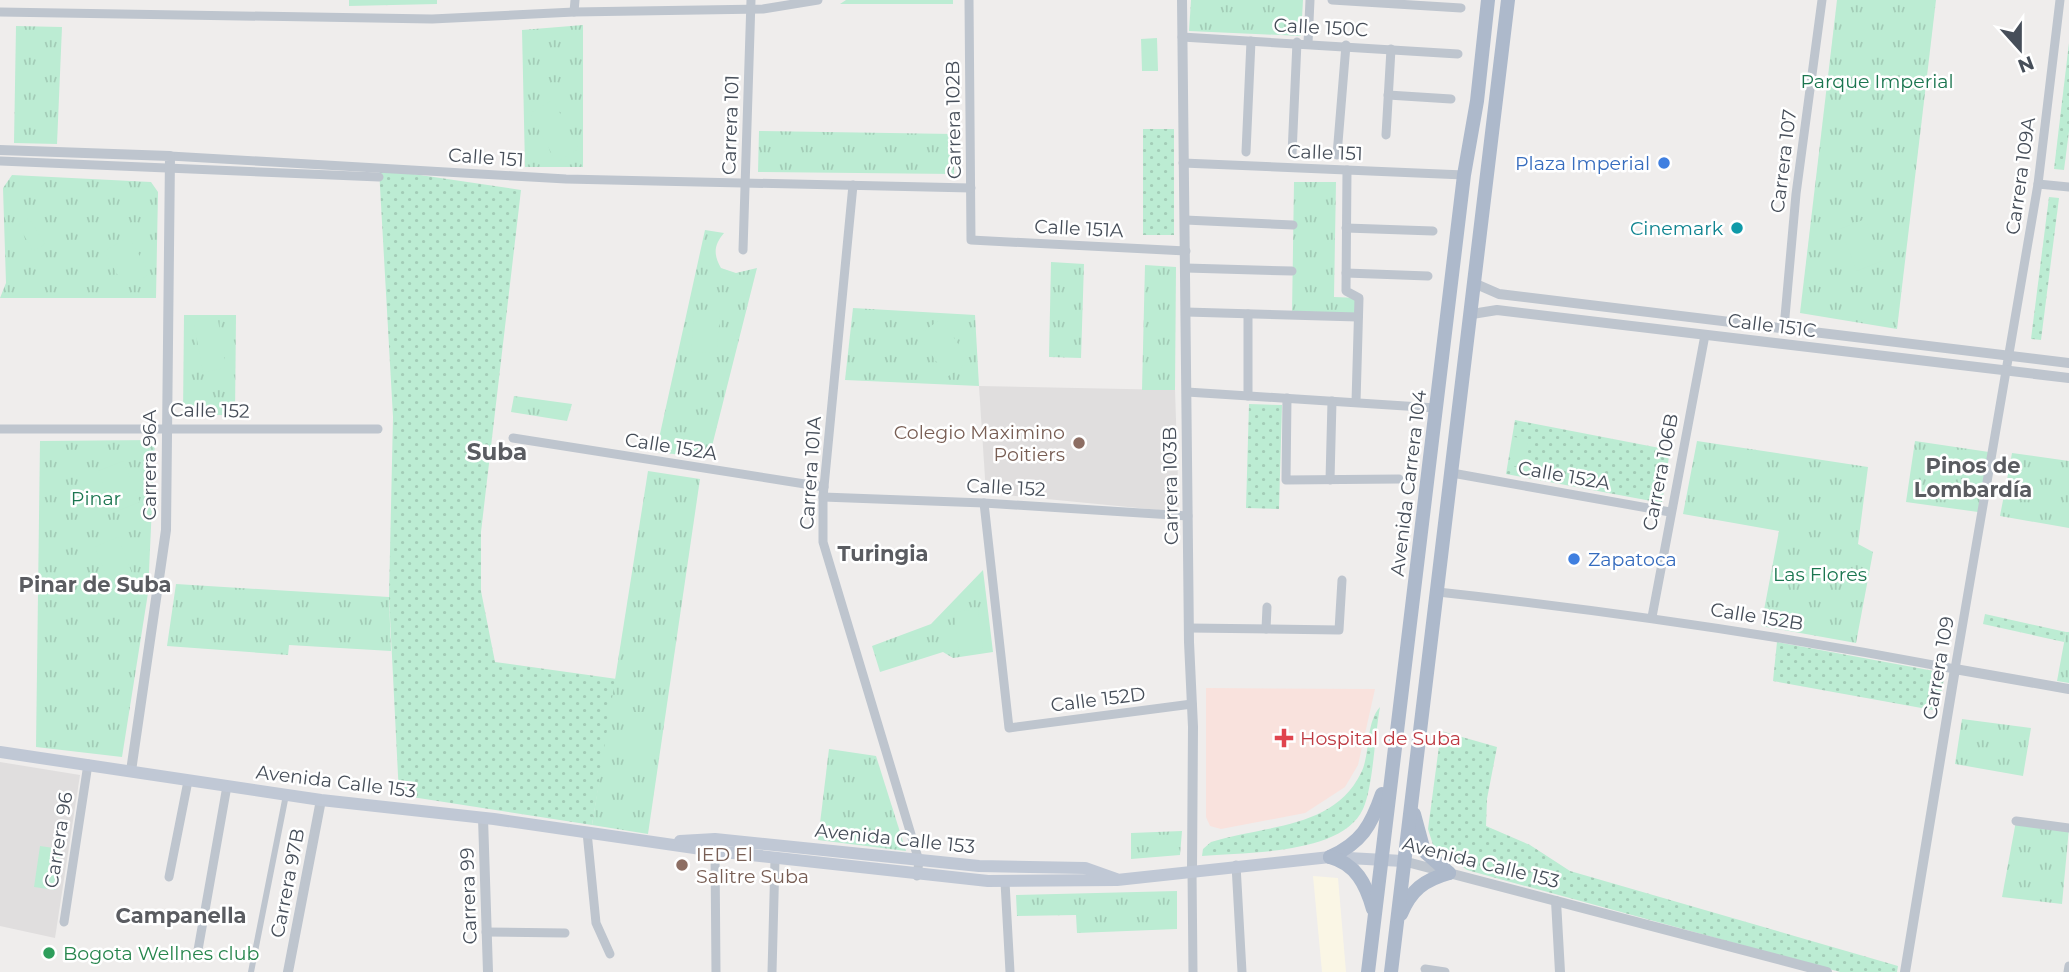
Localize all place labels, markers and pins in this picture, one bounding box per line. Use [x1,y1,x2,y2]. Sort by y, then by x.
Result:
place label: Plaza Imperial [1515,152,1650,175]
marker: Plaza Imperial [1656,155,1672,171]
place label: Cinemark [1630,217,1724,240]
marker: Cinemark [1729,220,1745,236]
place label: Colegio Maximino Poitiers [894,421,1065,466]
marker: Colegio Maximino Poitiers [1071,435,1087,451]
place label: Zapatoca [1588,548,1677,571]
marker: Zapatoca [1566,551,1582,567]
place label: Hospital de Suba [1300,727,1461,750]
marker: Hospital de Suba [1274,728,1294,748]
place label: IED El Salitre Suba [696,843,809,888]
marker: IED El Salitre Suba [674,857,690,873]
place label: Bogota Wellnes club [63,942,259,965]
marker: Bogota Wellnes club [41,945,57,961]

